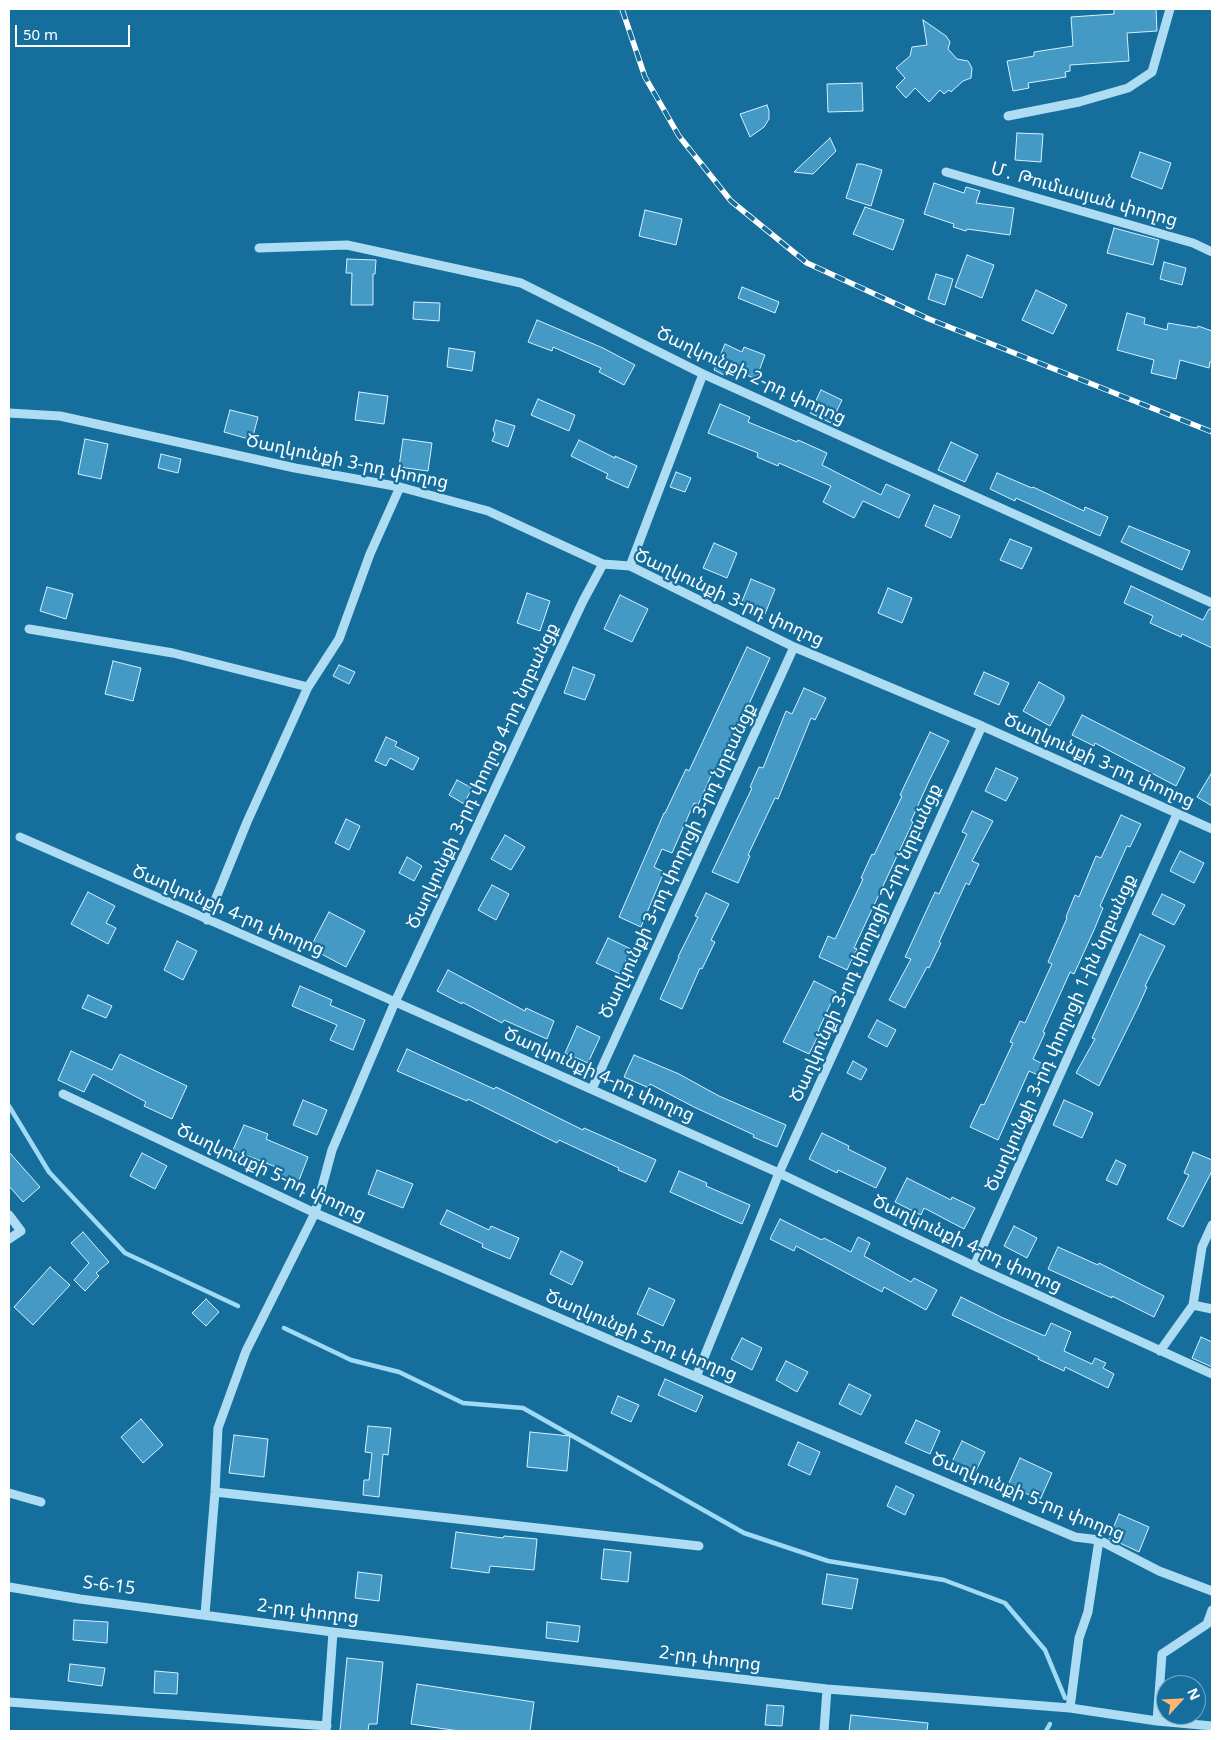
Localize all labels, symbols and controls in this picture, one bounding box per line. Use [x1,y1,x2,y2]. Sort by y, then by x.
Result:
scale bar [18,15,132,47]
text: 50 m [23,24,58,44]
street label: Մ․ Թումասյան փողոց [988,158,1180,232]
street label: Ծաղկունքի 2-րդ փողոց [653,323,849,429]
street label: Ծաղկունքի 3-րդ փողոց [244,430,450,494]
street label: Ծաղկունքի 3-րդ փողոց [631,545,827,651]
street label: Ծաղկունքի 3-րդ փողոց 4-րդ նրբանցք [402,619,564,933]
street label: Ծաղկունքի 3-րդ փողոցի 3-րդ նրբանցք [595,700,761,1022]
street label: Ծաղկունքի 3-րդ փողոց [1000,709,1198,813]
street label: Ծաղկունքի 3-րդ փողոցի 2-րդ նրբանցք [786,780,946,1106]
street label: Ծաղկունքի 4-րդ փողոց [129,861,327,961]
street label: Ծաղկունքի 3-րդ փողոցի 1-ին նրբանցք [981,871,1141,1195]
street label: Ծաղկունքի 4-րդ փողոց [500,1023,698,1127]
street label: Ծաղկունքի 5-րդ փողոց [173,1120,369,1226]
street label: Ծաղկունքի 4-րդ փողոց [869,1191,1065,1297]
street label: Ծաղկունքի 5-րդ փողոց [542,1286,740,1386]
street label: Ծաղկունքի 5-րդ փողոց [928,1448,1128,1546]
street label: Տ-6-15 [82,1572,136,1600]
street label: 2-րդ փողոց [256,1595,360,1629]
street label: 2-րդ փողոց [658,1642,762,1676]
north arrow [1156,1675,1206,1725]
text: N [1183,1685,1205,1703]

